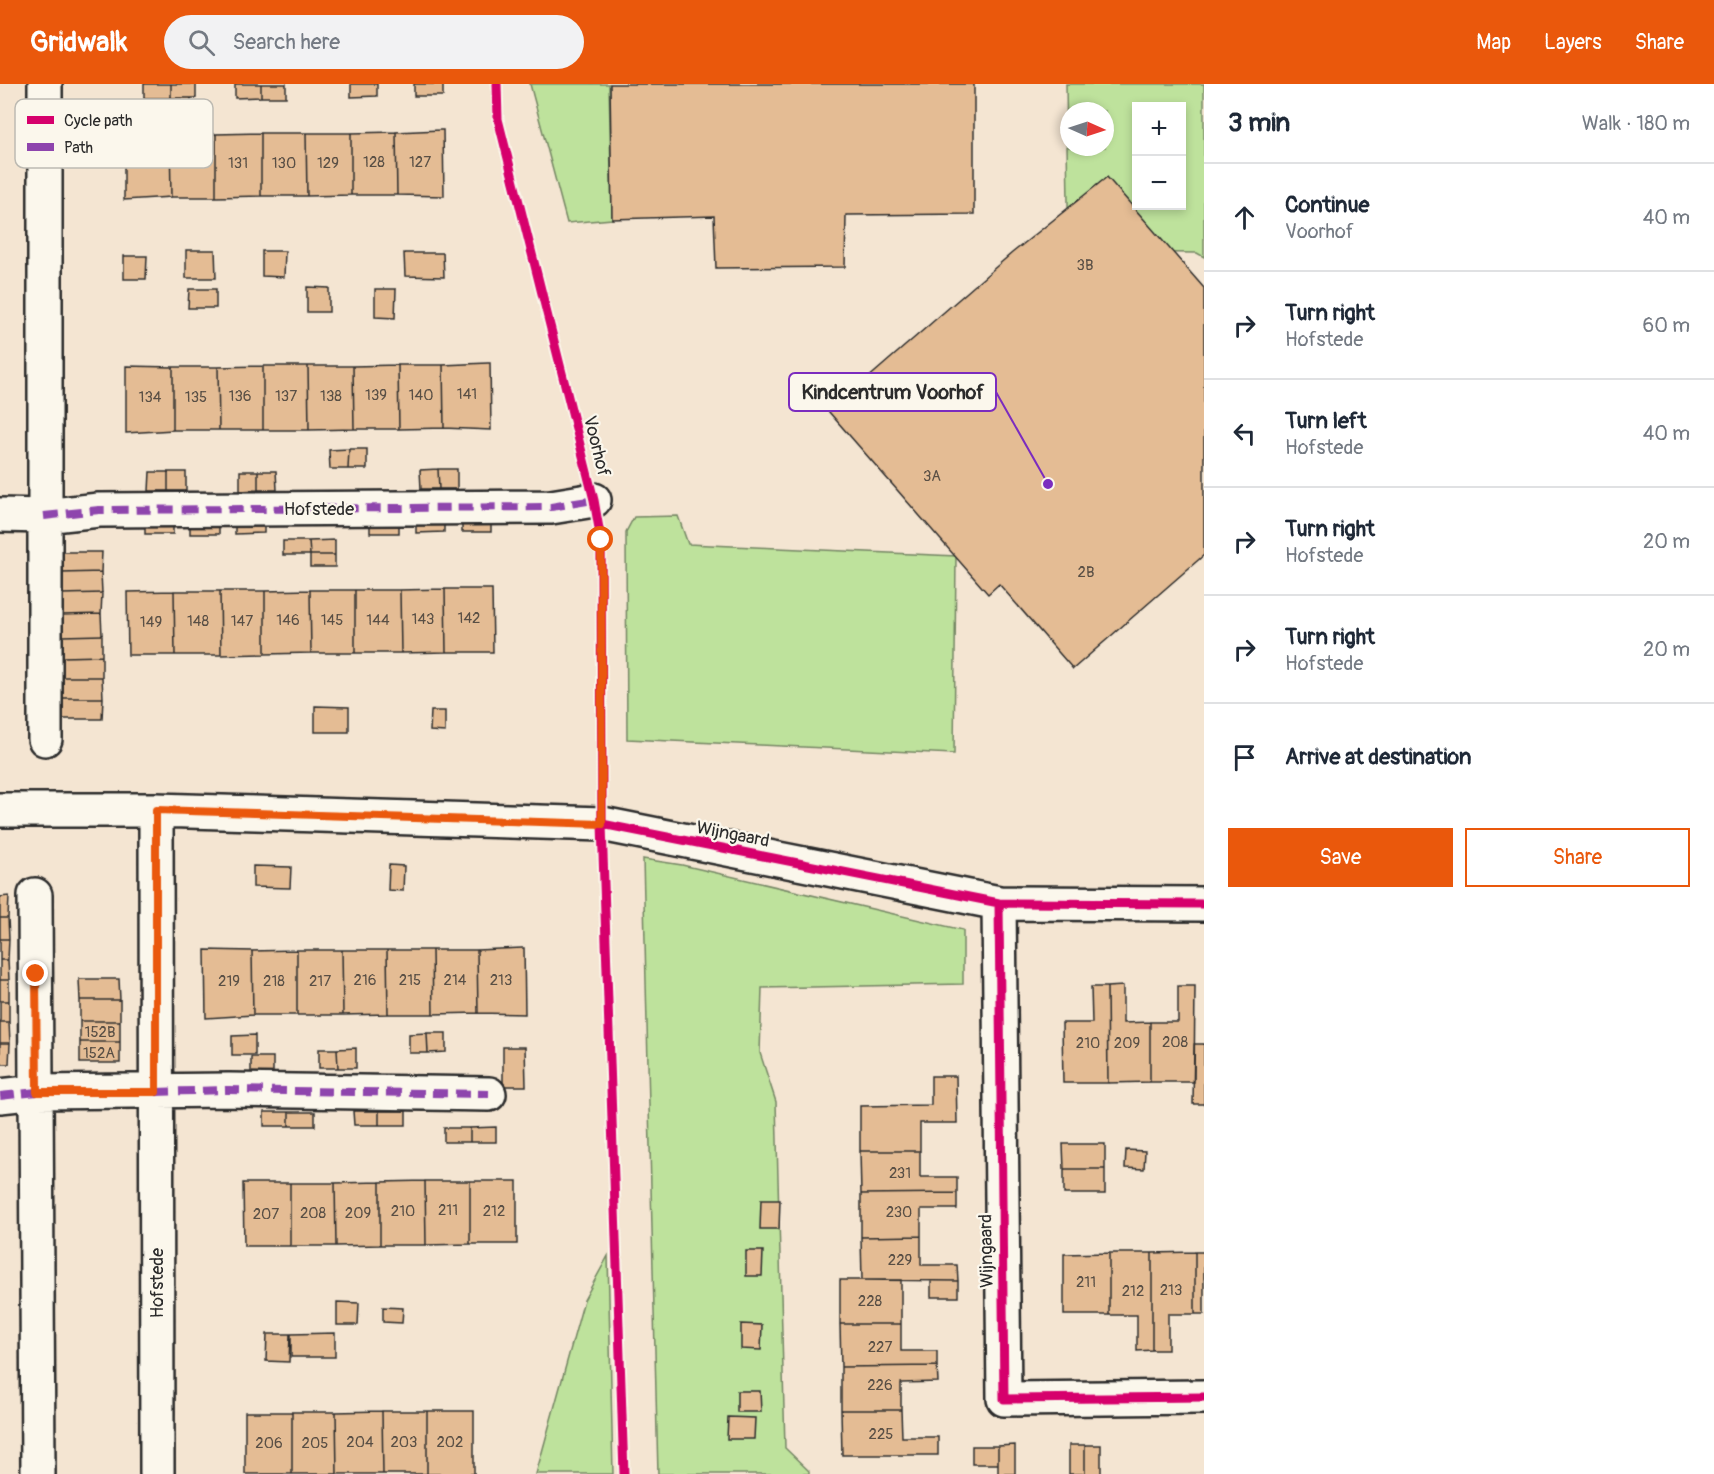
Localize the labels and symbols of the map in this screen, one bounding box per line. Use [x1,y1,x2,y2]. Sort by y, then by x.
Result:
legend [15,99,213,168]
north arrow [1060,102,1114,156]
text: Cycle path [64,111,132,131]
text: Path [64,138,93,158]
house number: 128 [363,153,385,172]
house number: 127 [409,153,431,172]
house number: 131 [228,154,248,173]
house number: 130 [272,154,296,173]
house number: 129 [317,154,339,173]
house number: 3B [1077,256,1093,275]
callout: Kindcentrum Voorhof [789,373,996,411]
text: Kindcentrum Voorhof [802,380,985,405]
house number: 141 [457,385,477,404]
house number: 139 [365,386,387,405]
house number: 140 [409,386,433,405]
house number: 136 [229,387,251,406]
house number: 137 [275,387,297,406]
house number: 138 [320,387,342,406]
house number: 134 [139,388,162,407]
house number: 135 [185,388,207,407]
street label: Voorhof [578,413,615,480]
house number: 3A [923,467,941,486]
street label: Hofstede [284,498,354,521]
route start [587,526,613,552]
house number: 2B [1078,563,1094,582]
house number: 142 [458,609,480,628]
house number: 143 [412,610,434,629]
house number: 146 [276,611,300,630]
house number: 145 [321,611,343,630]
house number: 144 [366,611,390,630]
house number: 148 [187,612,209,631]
house number: 147 [231,612,253,631]
house number: 149 [140,613,162,632]
street label: Wijngaard [694,816,771,853]
route end [22,960,48,986]
house number: 216 [354,971,376,990]
house number: 215 [399,971,421,990]
house number: 214 [444,971,467,990]
house number: 213 [490,971,512,990]
house number: 219 [218,972,240,991]
house number: 218 [263,972,285,991]
house number: 217 [309,972,331,991]
house number: 152B [85,1023,115,1042]
house number: 208 [1162,1033,1189,1052]
house number: 210 [1076,1034,1100,1053]
house number: 209 [1114,1034,1140,1053]
house number: 152A [83,1044,115,1063]
house number: 231 [889,1164,911,1183]
house number: 211 [438,1201,458,1220]
house number: 210 [391,1202,415,1221]
house number: 212 [483,1202,505,1221]
house number: 230 [886,1203,912,1222]
house number: 208 [300,1204,327,1223]
house number: 209 [345,1204,371,1223]
house number: 207 [253,1205,279,1224]
street label: Wijngaard [974,1214,999,1288]
street label: Hofstede [146,1248,169,1318]
house number: 229 [888,1251,912,1270]
house number: 211 [1076,1273,1096,1292]
house number: 213 [1160,1281,1182,1300]
house number: 212 [1122,1282,1144,1301]
house number: 228 [858,1292,883,1311]
house number: 227 [868,1338,892,1357]
house number: 226 [867,1376,893,1395]
house number: 225 [869,1425,893,1444]
house number: 204 [346,1433,374,1452]
house number: 203 [390,1433,418,1452]
house number: 202 [436,1433,464,1452]
house number: 206 [255,1434,283,1453]
house number: 205 [302,1434,328,1453]

